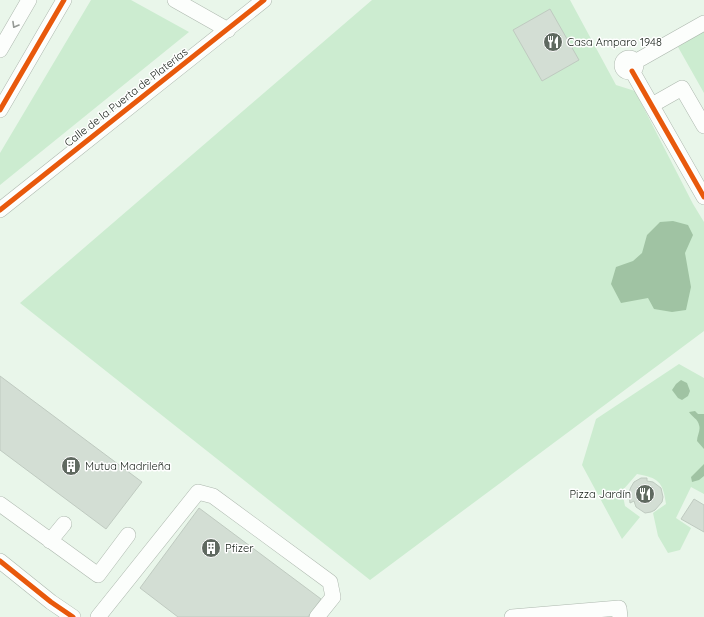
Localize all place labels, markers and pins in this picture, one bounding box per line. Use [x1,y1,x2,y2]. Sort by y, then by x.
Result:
restaurant icon: Casa Amparo 1948 [542,31,564,53]
place label: Casa Amparo 1948 [567,35,662,49]
building icon: Mutua Madrileña [60,455,82,477]
place label: Mutua Madrileña [85,459,171,473]
restaurant icon: Pizza Jardín [634,483,656,505]
place label: Pizza Jardín [570,487,631,501]
building icon: Pfizer [200,537,222,559]
place label: Pfizer [225,541,254,555]

